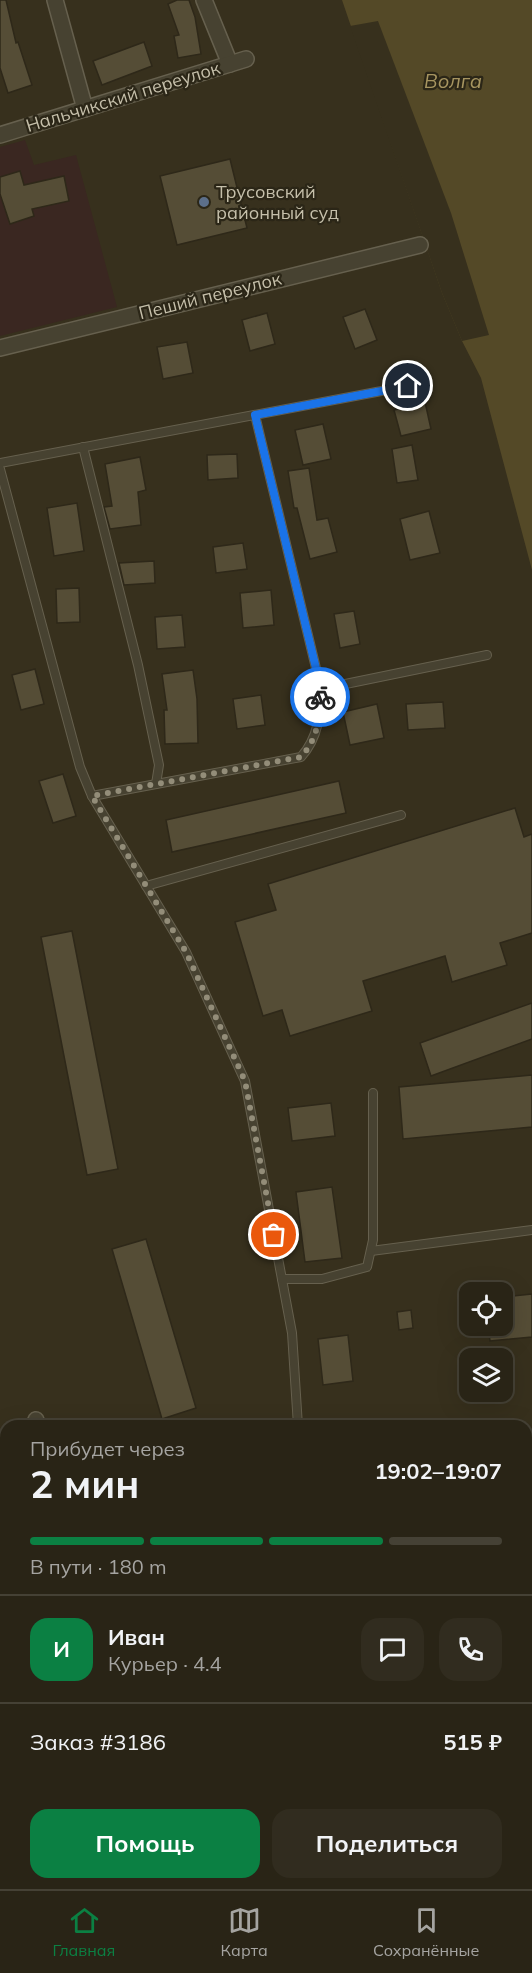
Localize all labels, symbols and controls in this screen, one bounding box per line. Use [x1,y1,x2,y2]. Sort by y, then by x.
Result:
street label: Нальчикский переулок [23,56,223,137]
water label: Волга [424,68,482,93]
place label: Трусовский районный суд [216,180,339,224]
marker: Трусовский районный суд [197,195,211,209]
street label: Пеший переулок [136,267,284,324]
pin [382,360,433,411]
icon: home [391,369,424,402]
courier [290,667,350,727]
icon: bike [304,681,337,714]
pin [248,1209,299,1260]
icon: bag [257,1218,290,1251]
map controls [459,1282,513,1402]
button: locate [459,1282,513,1336]
button: layers [459,1348,513,1402]
text: Прибудет через [30,1436,185,1461]
text: 19:02–19:07 [374,1457,502,1485]
text: 2 мин [30,1459,139,1508]
text: В пути · 180 m [30,1554,166,1579]
button: chat [361,1618,424,1681]
button: phone [439,1618,502,1681]
text: Иван [108,1623,165,1651]
text: И [53,1635,70,1663]
text: Курьер · 4.4 [108,1651,222,1676]
text: Заказ #3186 [30,1728,166,1756]
text: 515 ₽ [443,1728,502,1756]
button: Помощь [30,1809,260,1878]
button: Поделиться [272,1809,502,1878]
tab: Главная [53,1904,115,1960]
tab: Карта [221,1904,268,1960]
tab: Сохранённые [373,1904,479,1960]

